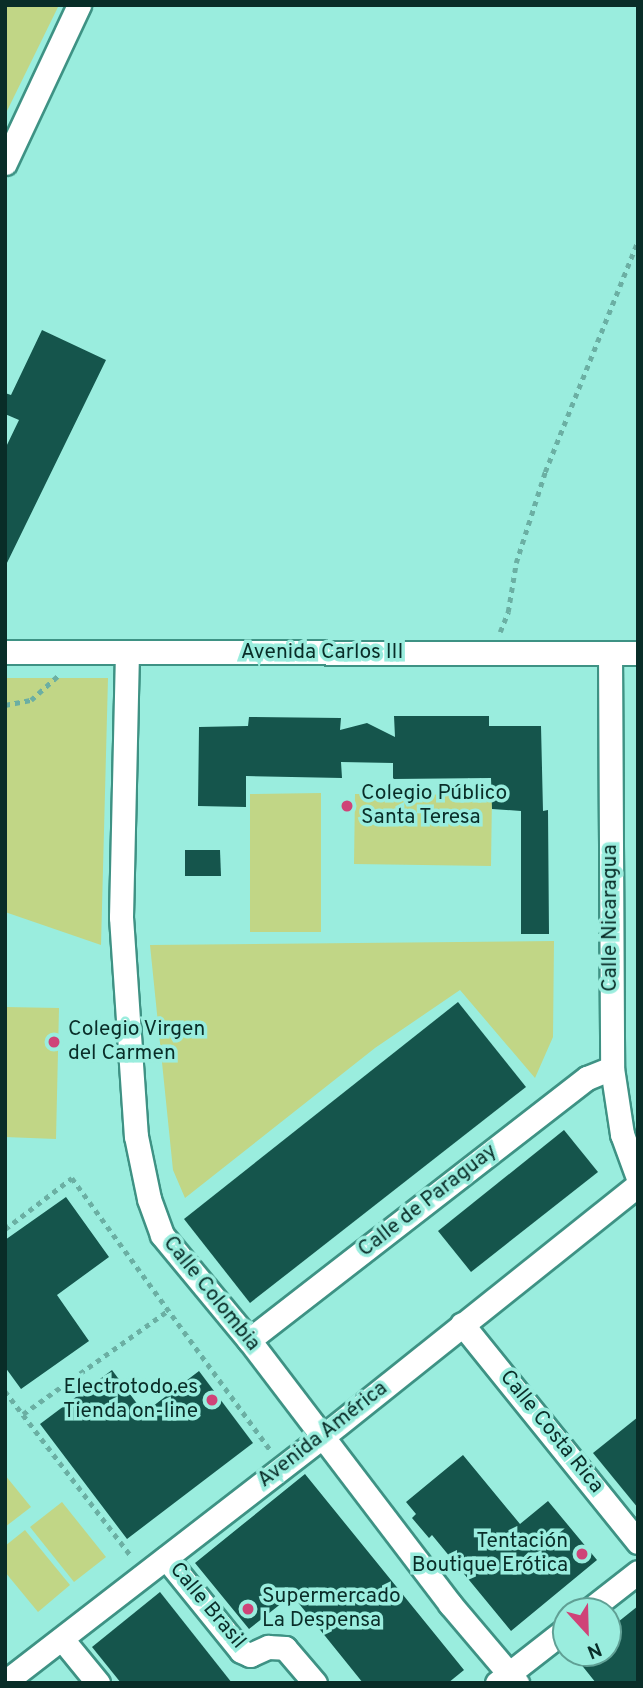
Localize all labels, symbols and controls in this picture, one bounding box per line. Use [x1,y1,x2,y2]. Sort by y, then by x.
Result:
street label: Avenida Carlos III [241,640,403,666]
place label: Colegio Público Santa Teresa [361,781,507,831]
marker: Colegio Público Santa Teresa [339,798,355,814]
street label: Calle Nicaragua [598,844,624,992]
place label: Colegio Virgen del Carmen [68,1017,206,1067]
marker: Colegio Virgen del Carmen [46,1034,62,1050]
street label: Calle de Paraguay [354,1139,502,1263]
street label: Calle Colombia [157,1232,265,1356]
street label: Calle Costa Rica [494,1365,608,1499]
place label: Electrotodo.es Tienda on-line [63,1375,198,1425]
street label: Avenida América [253,1376,393,1494]
marker: Electrotodo.es Tienda on-line [204,1392,220,1408]
place label: Tentación Boutique Erótica [412,1529,568,1579]
marker: Tentación Boutique Erótica [574,1546,590,1562]
street label: Calle Brasil [164,1558,250,1654]
place label: Supermercado La Despensa [262,1584,401,1634]
north arrow [552,1597,622,1667]
marker: Supermercado La Despensa [240,1601,256,1617]
text: N [583,1636,605,1663]

